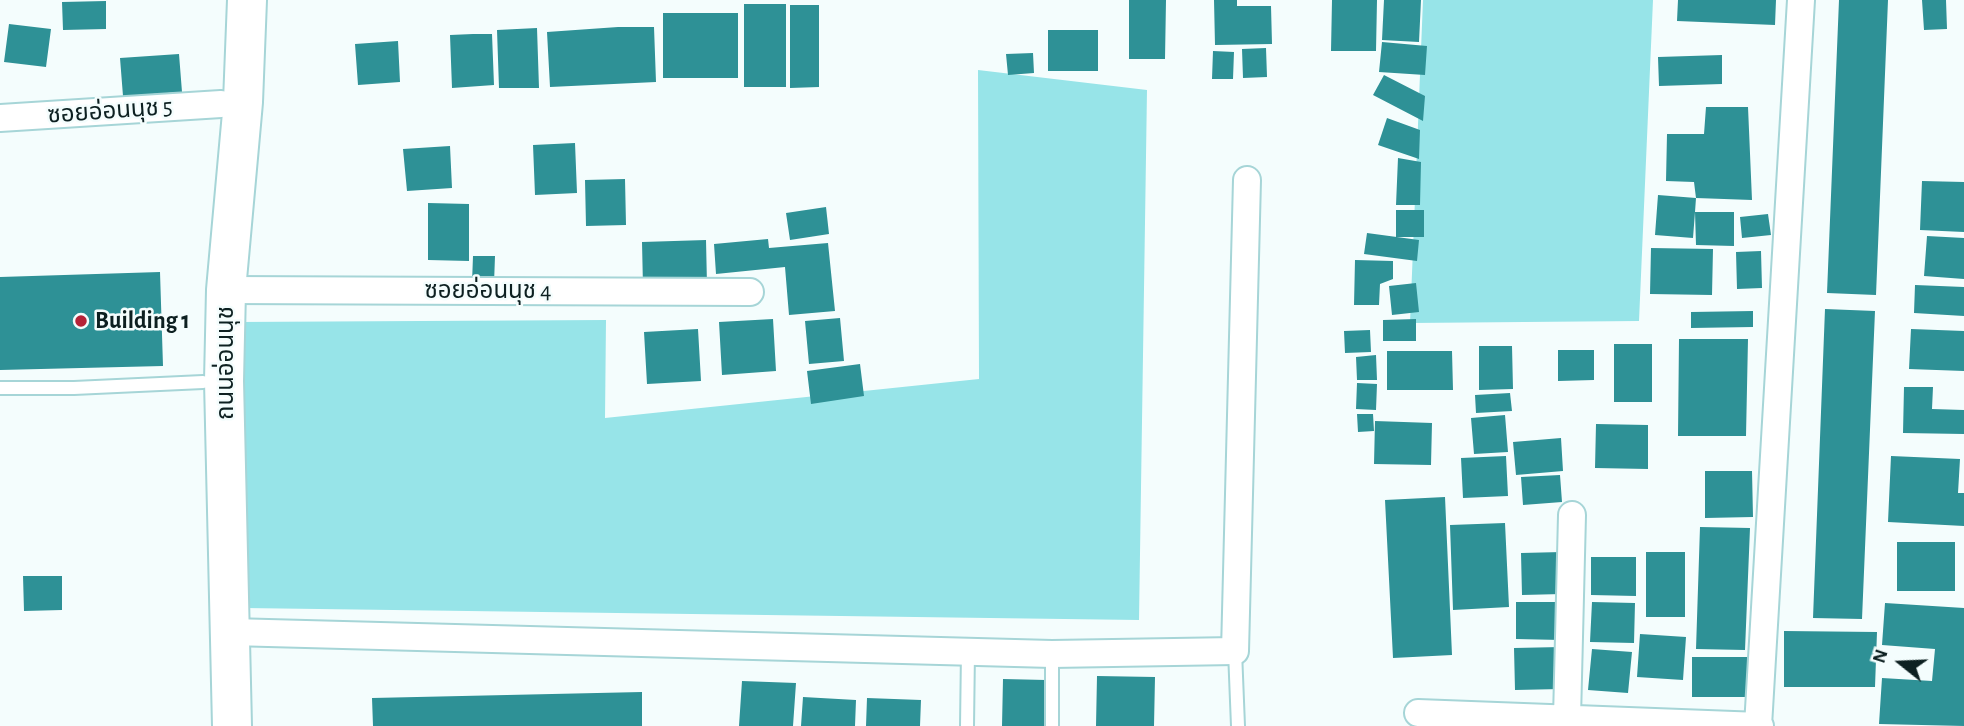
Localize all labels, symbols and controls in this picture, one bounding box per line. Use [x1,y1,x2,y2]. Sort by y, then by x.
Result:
street label: ซอยอ่อนนุช 5 [46,92,174,130]
street label: ซอยอ่อนนุช 4 [424,277,552,305]
street label: ถนนอ่อนนุช [212,306,240,420]
place label: Building 1 [95,307,190,335]
marker: Building 1 [73,313,89,329]
north arrow [1866,628,1936,698]
text: N [1869,647,1892,666]

